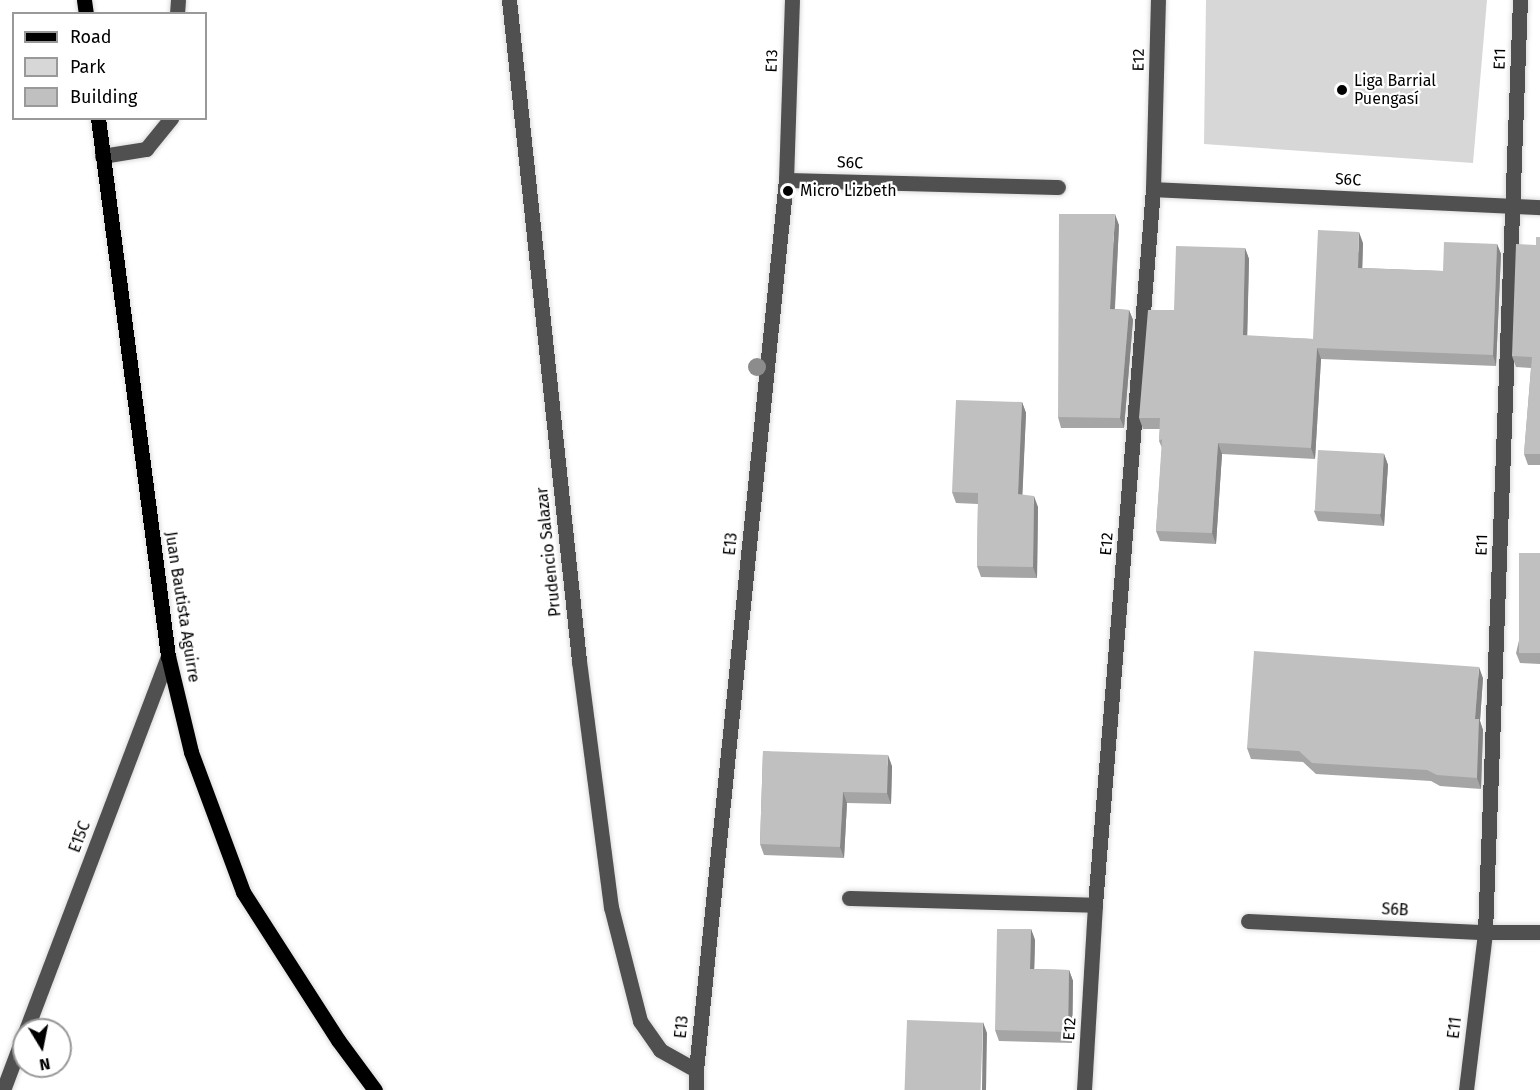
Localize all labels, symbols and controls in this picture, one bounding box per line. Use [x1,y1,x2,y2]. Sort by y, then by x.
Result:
legend [12,12,207,120]
text: Road [70,26,112,48]
street label: E12 [1129,48,1149,72]
street label: E11 [1490,48,1510,70]
street label: E13 [762,49,782,73]
text: Park [70,56,105,78]
place label: Liga Barrial Puengasí [1354,71,1436,109]
marker: Liga Barrial Puengasí [1335,83,1349,97]
text: Building [70,86,137,108]
street label: S6C [837,153,863,173]
street label: S6C [1334,170,1362,190]
place label: Micro Lizbeth [800,181,897,201]
marker: Micro Lizbeth [781,184,795,198]
street label: Prudencio Salazar [533,486,565,618]
street label: Juan Bautista Aguirre [161,530,203,684]
street label: E13 [720,532,742,556]
street label: E12 [1096,532,1118,556]
street label: E11 [1472,534,1492,556]
street label: E15C [65,819,95,855]
street label: S6B [1381,900,1409,920]
street label: E13 [671,1015,693,1039]
street label: E11 [1444,1016,1466,1040]
street label: E12 [1060,1017,1080,1041]
north arrow [12,1018,72,1078]
text: N [38,1054,52,1075]

